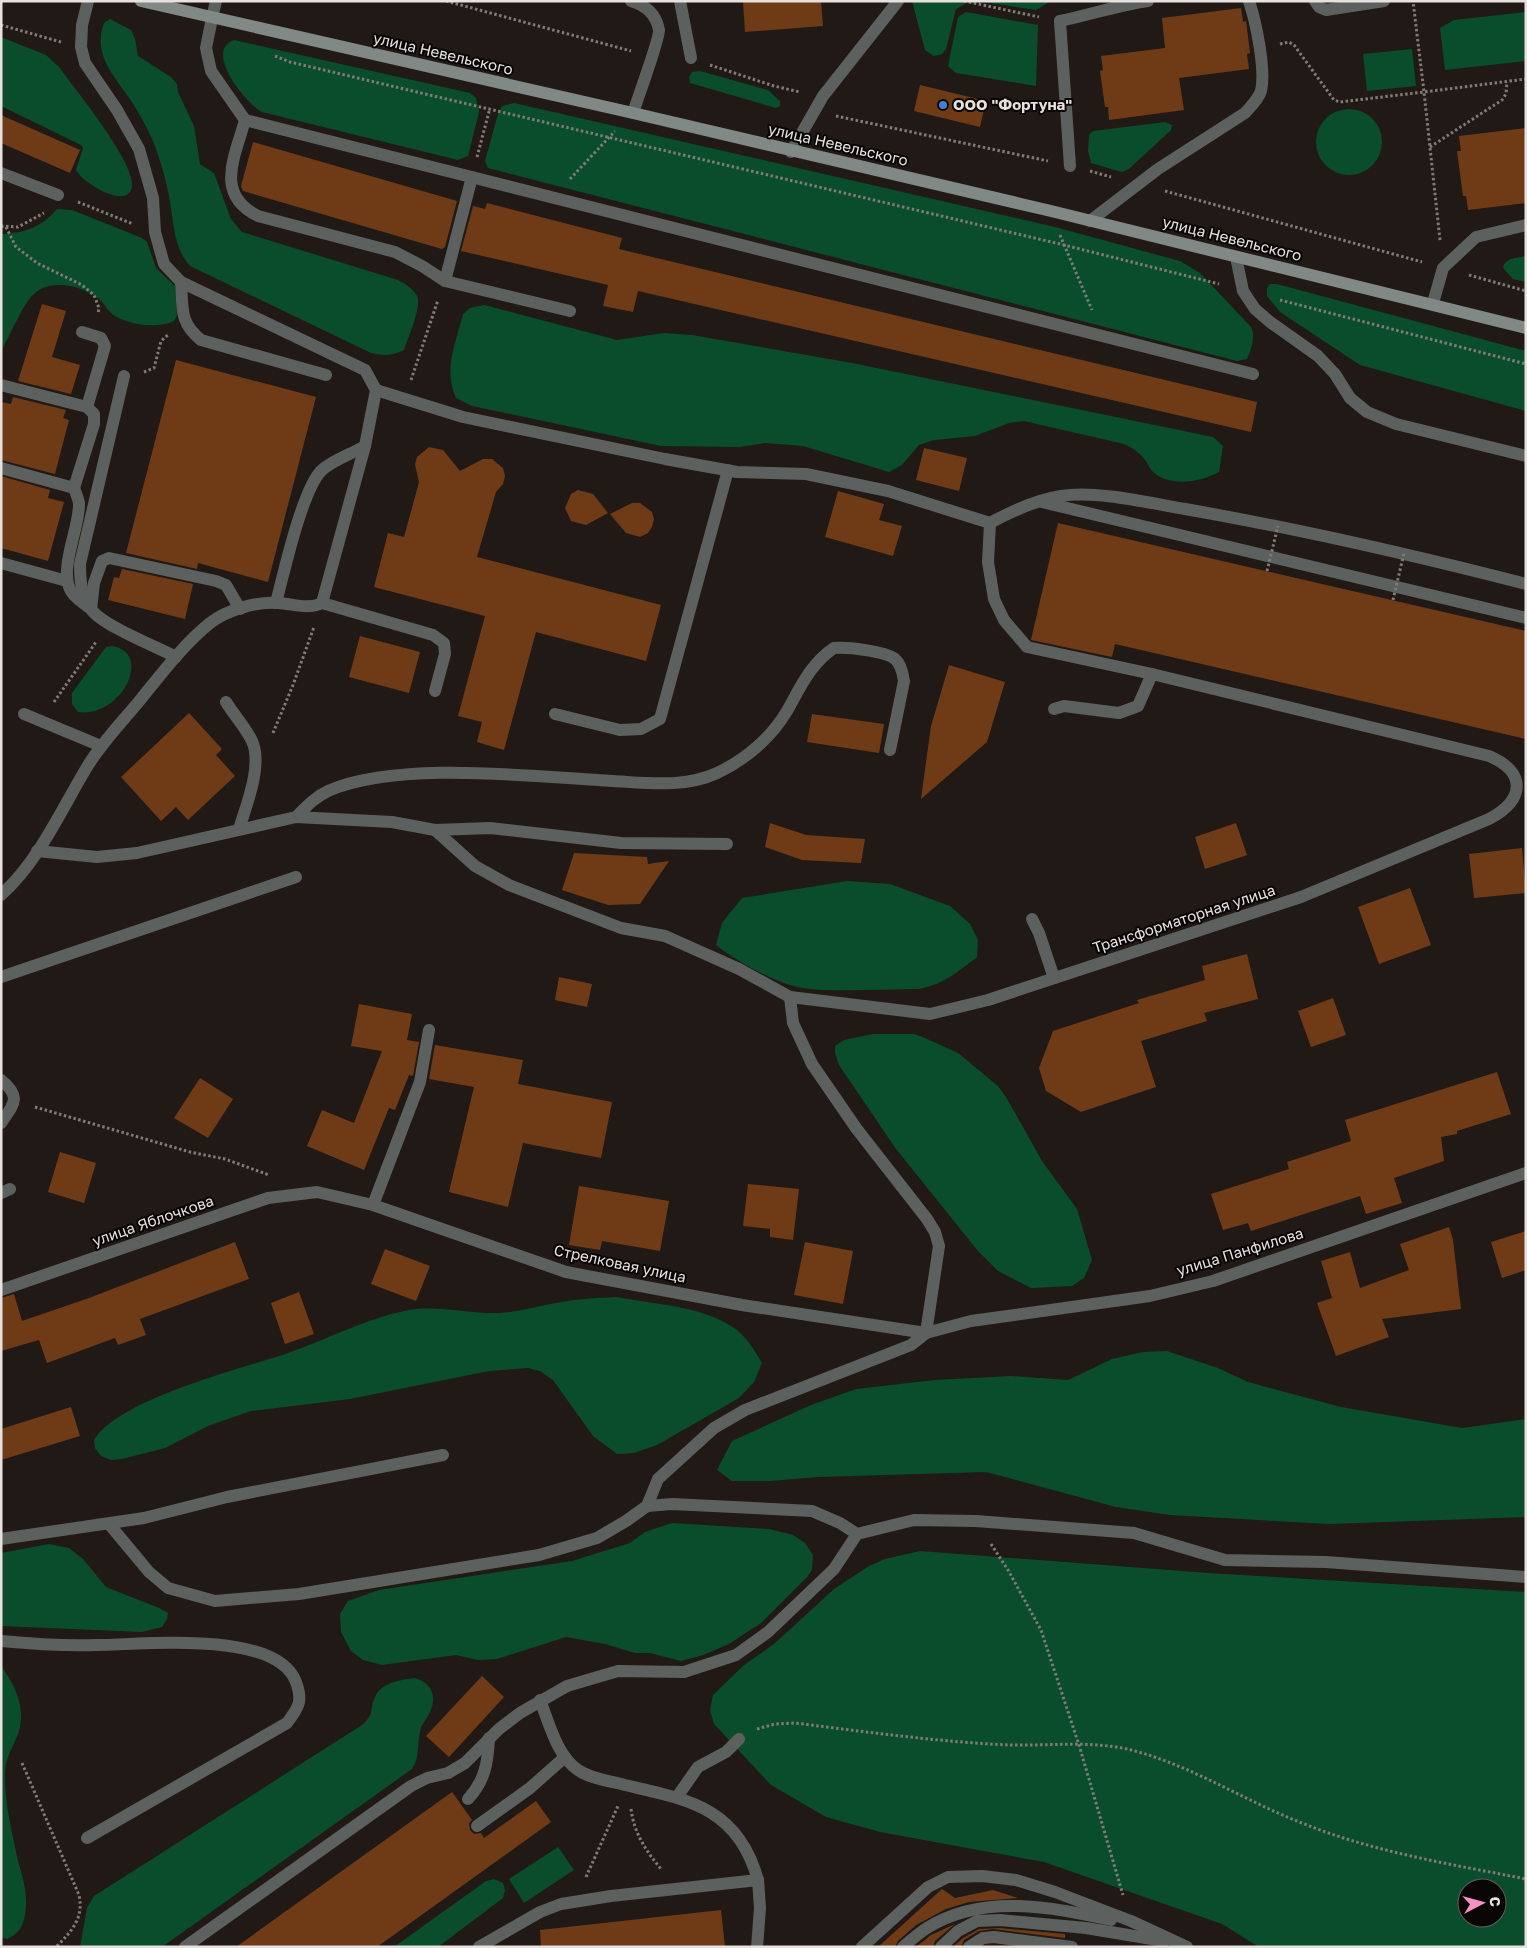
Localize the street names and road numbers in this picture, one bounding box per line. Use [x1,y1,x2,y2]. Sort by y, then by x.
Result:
street label: улица Невельского [372,28,515,78]
street label: улица Невельского [767,119,910,169]
street label: улица Невельского [1161,212,1304,264]
street label: Трансформаторная улица [1090,880,1277,956]
street label: улица Яблочкова [90,1191,216,1249]
street label: улица Панфилова [1174,1223,1305,1279]
street label: Стрелковая улица [552,1240,688,1286]

